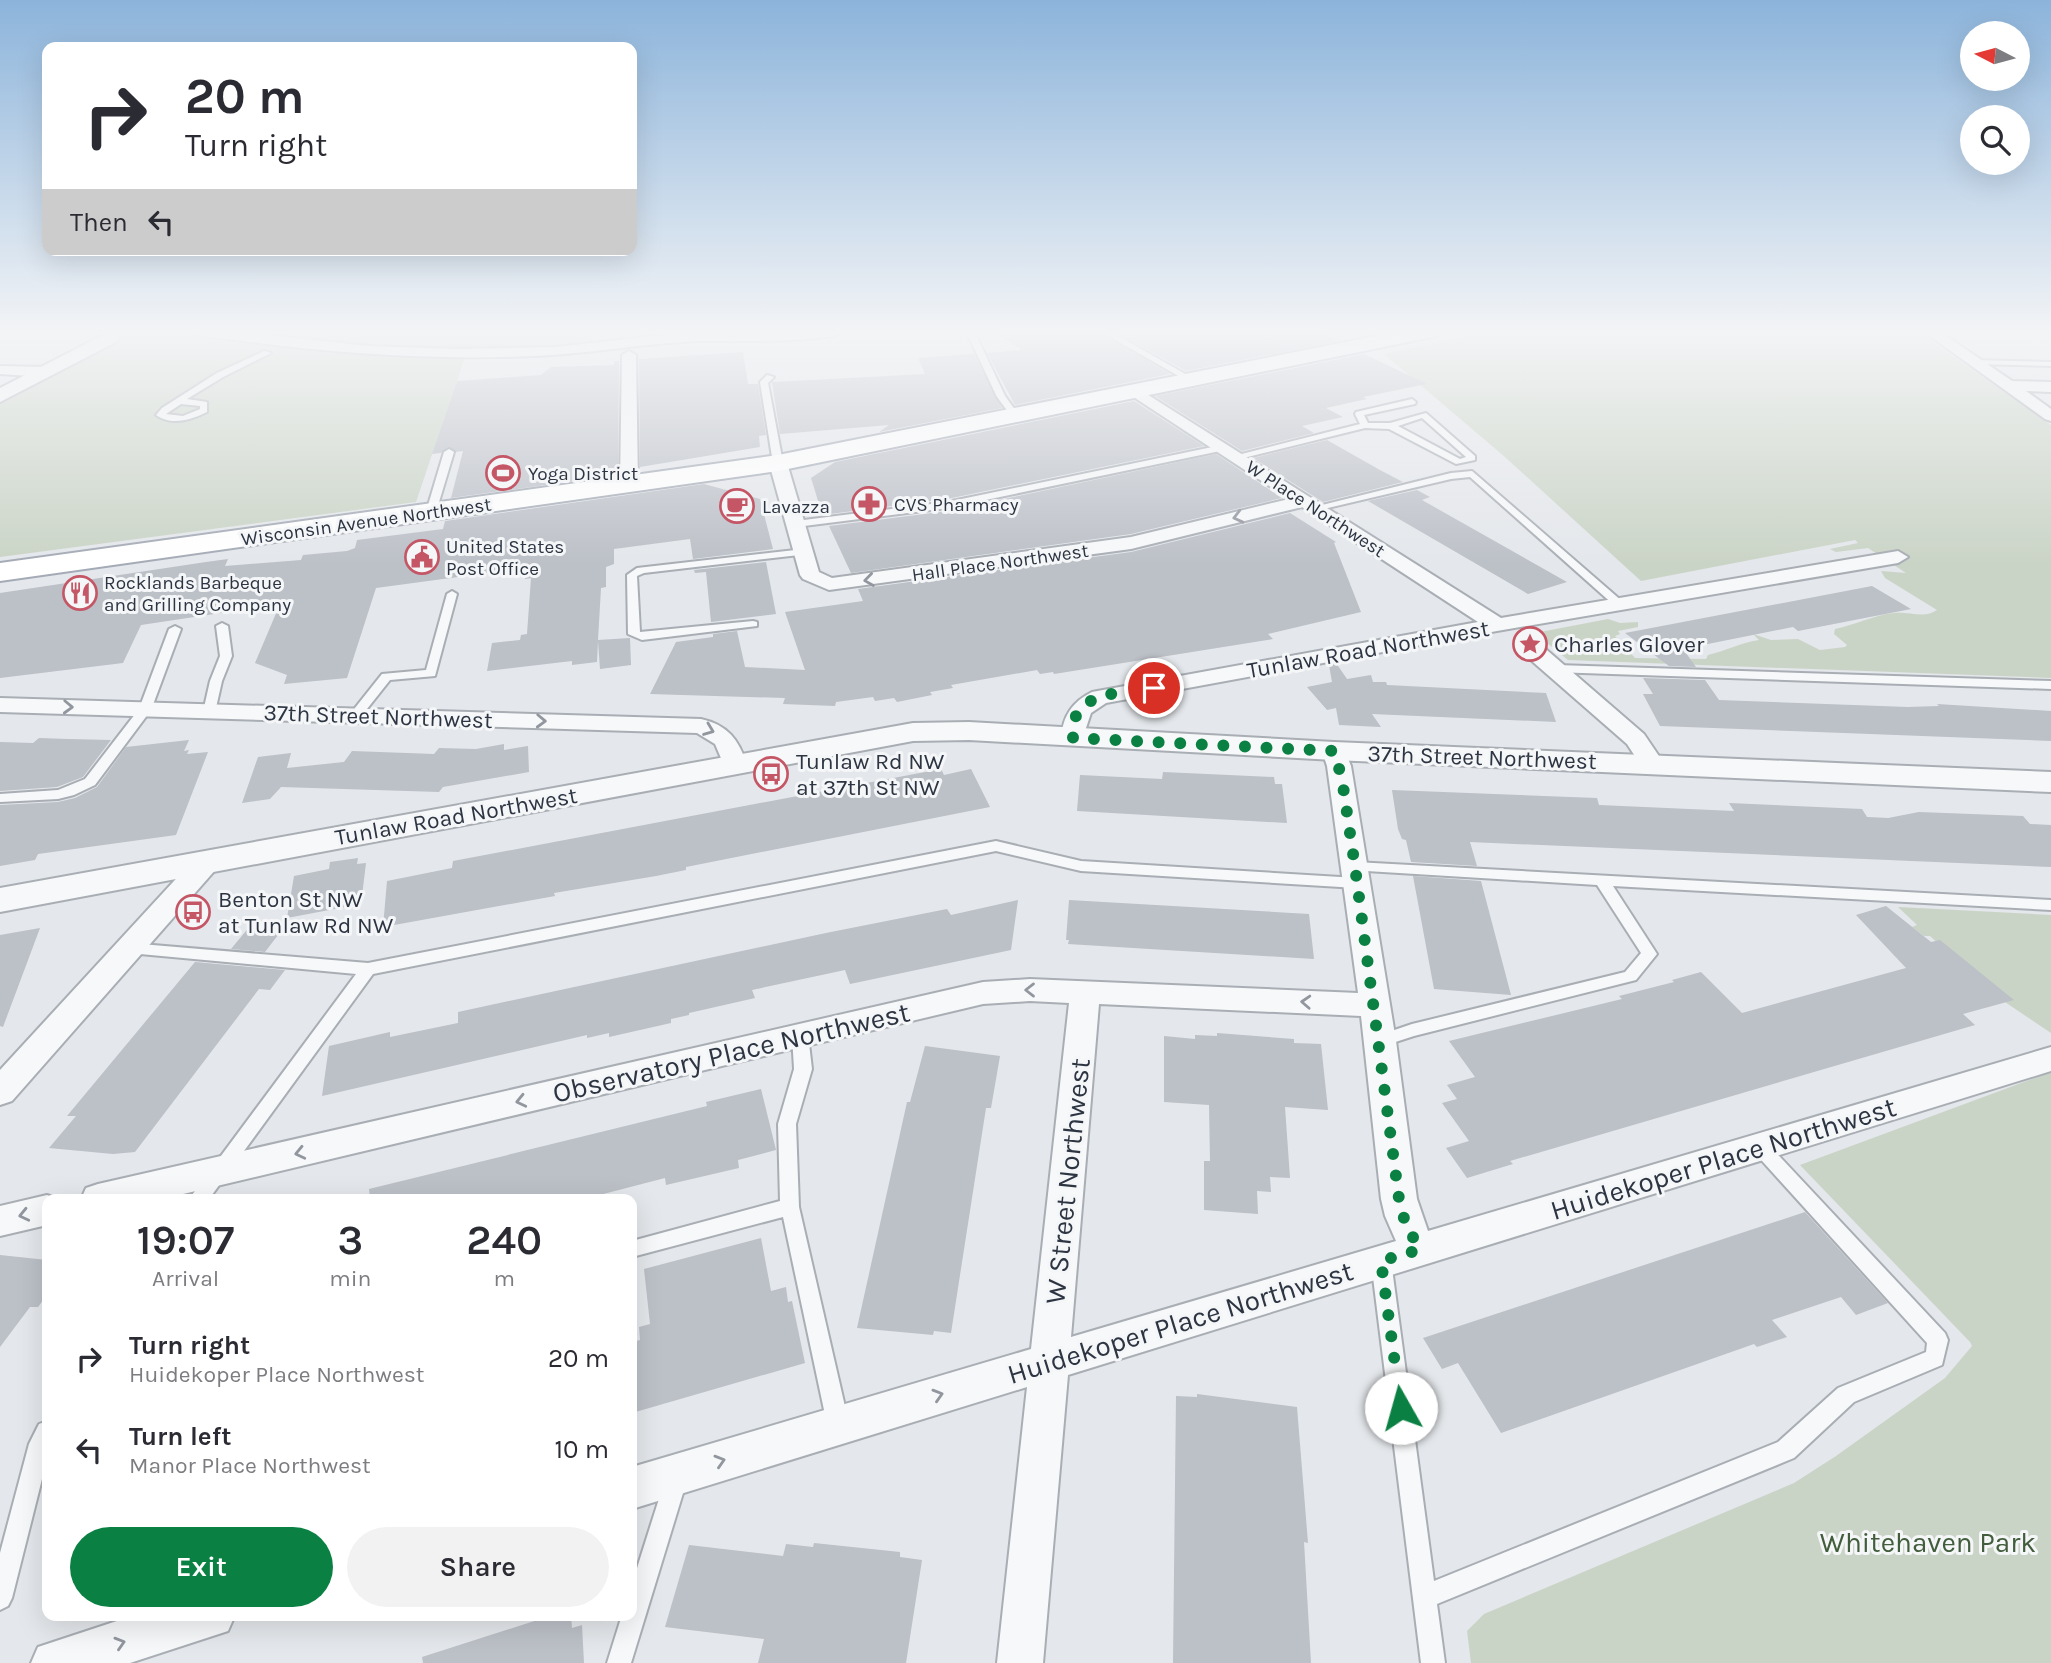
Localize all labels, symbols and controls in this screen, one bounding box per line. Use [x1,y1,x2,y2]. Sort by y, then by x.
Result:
north arrow [1960,21,2030,91]
map controls [1960,21,2030,175]
text: 20 m [185,68,305,125]
icon: right [70,70,161,161]
button: search [1960,105,2030,175]
text: Turn right [185,127,327,164]
icon: left [142,203,180,241]
text: Then [70,207,128,238]
sports icon: Yoga District [484,454,522,492]
street label: W Place Northwest [1242,456,1389,562]
place label: Yoga District [528,463,638,485]
pharmacy icon: CVS Pharmacy [850,485,888,523]
cafe icon: Lavazza [718,487,756,525]
street label: Wisconsin Avenue Northwest [240,494,493,550]
place label: CVS Pharmacy [894,494,1019,516]
place label: Lavazza [762,496,830,518]
one-way arrow [1232,509,1244,524]
place label: United States Post Office [446,536,564,580]
public building icon: United States Post Office [403,538,441,576]
street label: Hall Place Northwest [910,540,1090,586]
place label: Rocklands Barbeque and Grilling Company [104,572,291,616]
one-way arrow [863,572,875,587]
restaurant icon: Rocklands Barbeque and Grilling Company [61,574,99,612]
street label: Tunlaw Road Northwest [1245,615,1492,684]
place icon: Charles Glover [1511,625,1549,663]
place label: Charles Glover [1554,631,1705,658]
pin [1124,658,1184,718]
icon: arrive [1135,669,1173,707]
street label: 37th Street Northwest [263,699,493,734]
one-way arrow [63,700,74,715]
one-way arrow [535,714,546,729]
one-way arrow [702,722,714,736]
street label: 37th Street Northwest [1367,740,1597,775]
place label: Tunlaw Rd NW at 37th St NW [796,748,945,801]
bus stop icon: Tunlaw Rd NW at 37th St NW [752,755,790,793]
street label: Tunlaw Road Northwest [333,782,580,851]
place label: Benton St NW at Tunlaw Rd NW [218,886,394,939]
bus stop icon: Benton St NW at Tunlaw Rd NW [174,893,212,931]
one-way arrow [1024,982,1035,998]
street label: Observatory Place Northwest [550,995,913,1110]
one-way arrow [1300,995,1311,1010]
street label: W Street Northwest [1038,1056,1097,1306]
street label: Huidekoper Place Northwest [1546,1090,1900,1227]
one-way arrow [515,1093,527,1107]
one-way arrow [294,1145,306,1159]
one-way arrow [18,1207,30,1222]
text: 19:07 [137,1215,234,1265]
text: 3 [337,1215,363,1265]
text: 240 [466,1215,542,1265]
street label: Huidekoper Place Northwest [1003,1254,1357,1391]
text: Arrival [152,1265,219,1292]
text: min [329,1265,371,1292]
text: m [493,1265,515,1292]
text: Turn right [129,1330,250,1361]
icon: right [70,1340,108,1378]
text: 20 m [548,1343,609,1374]
text: Huidekoper Place Northwest [129,1361,424,1388]
position arrow [1364,1371,1438,1445]
one-way arrow [932,1389,944,1404]
text: Turn left [129,1421,231,1452]
icon: left [70,1431,108,1469]
text: 10 m [554,1434,609,1465]
text: Manor Place Northwest [129,1452,371,1479]
one-way arrow [714,1455,726,1469]
park label: Whitehaven Park [1820,1526,2036,1559]
button: Exit [70,1527,333,1607]
button: Share [347,1527,609,1607]
one-way arrow [113,1637,125,1652]

